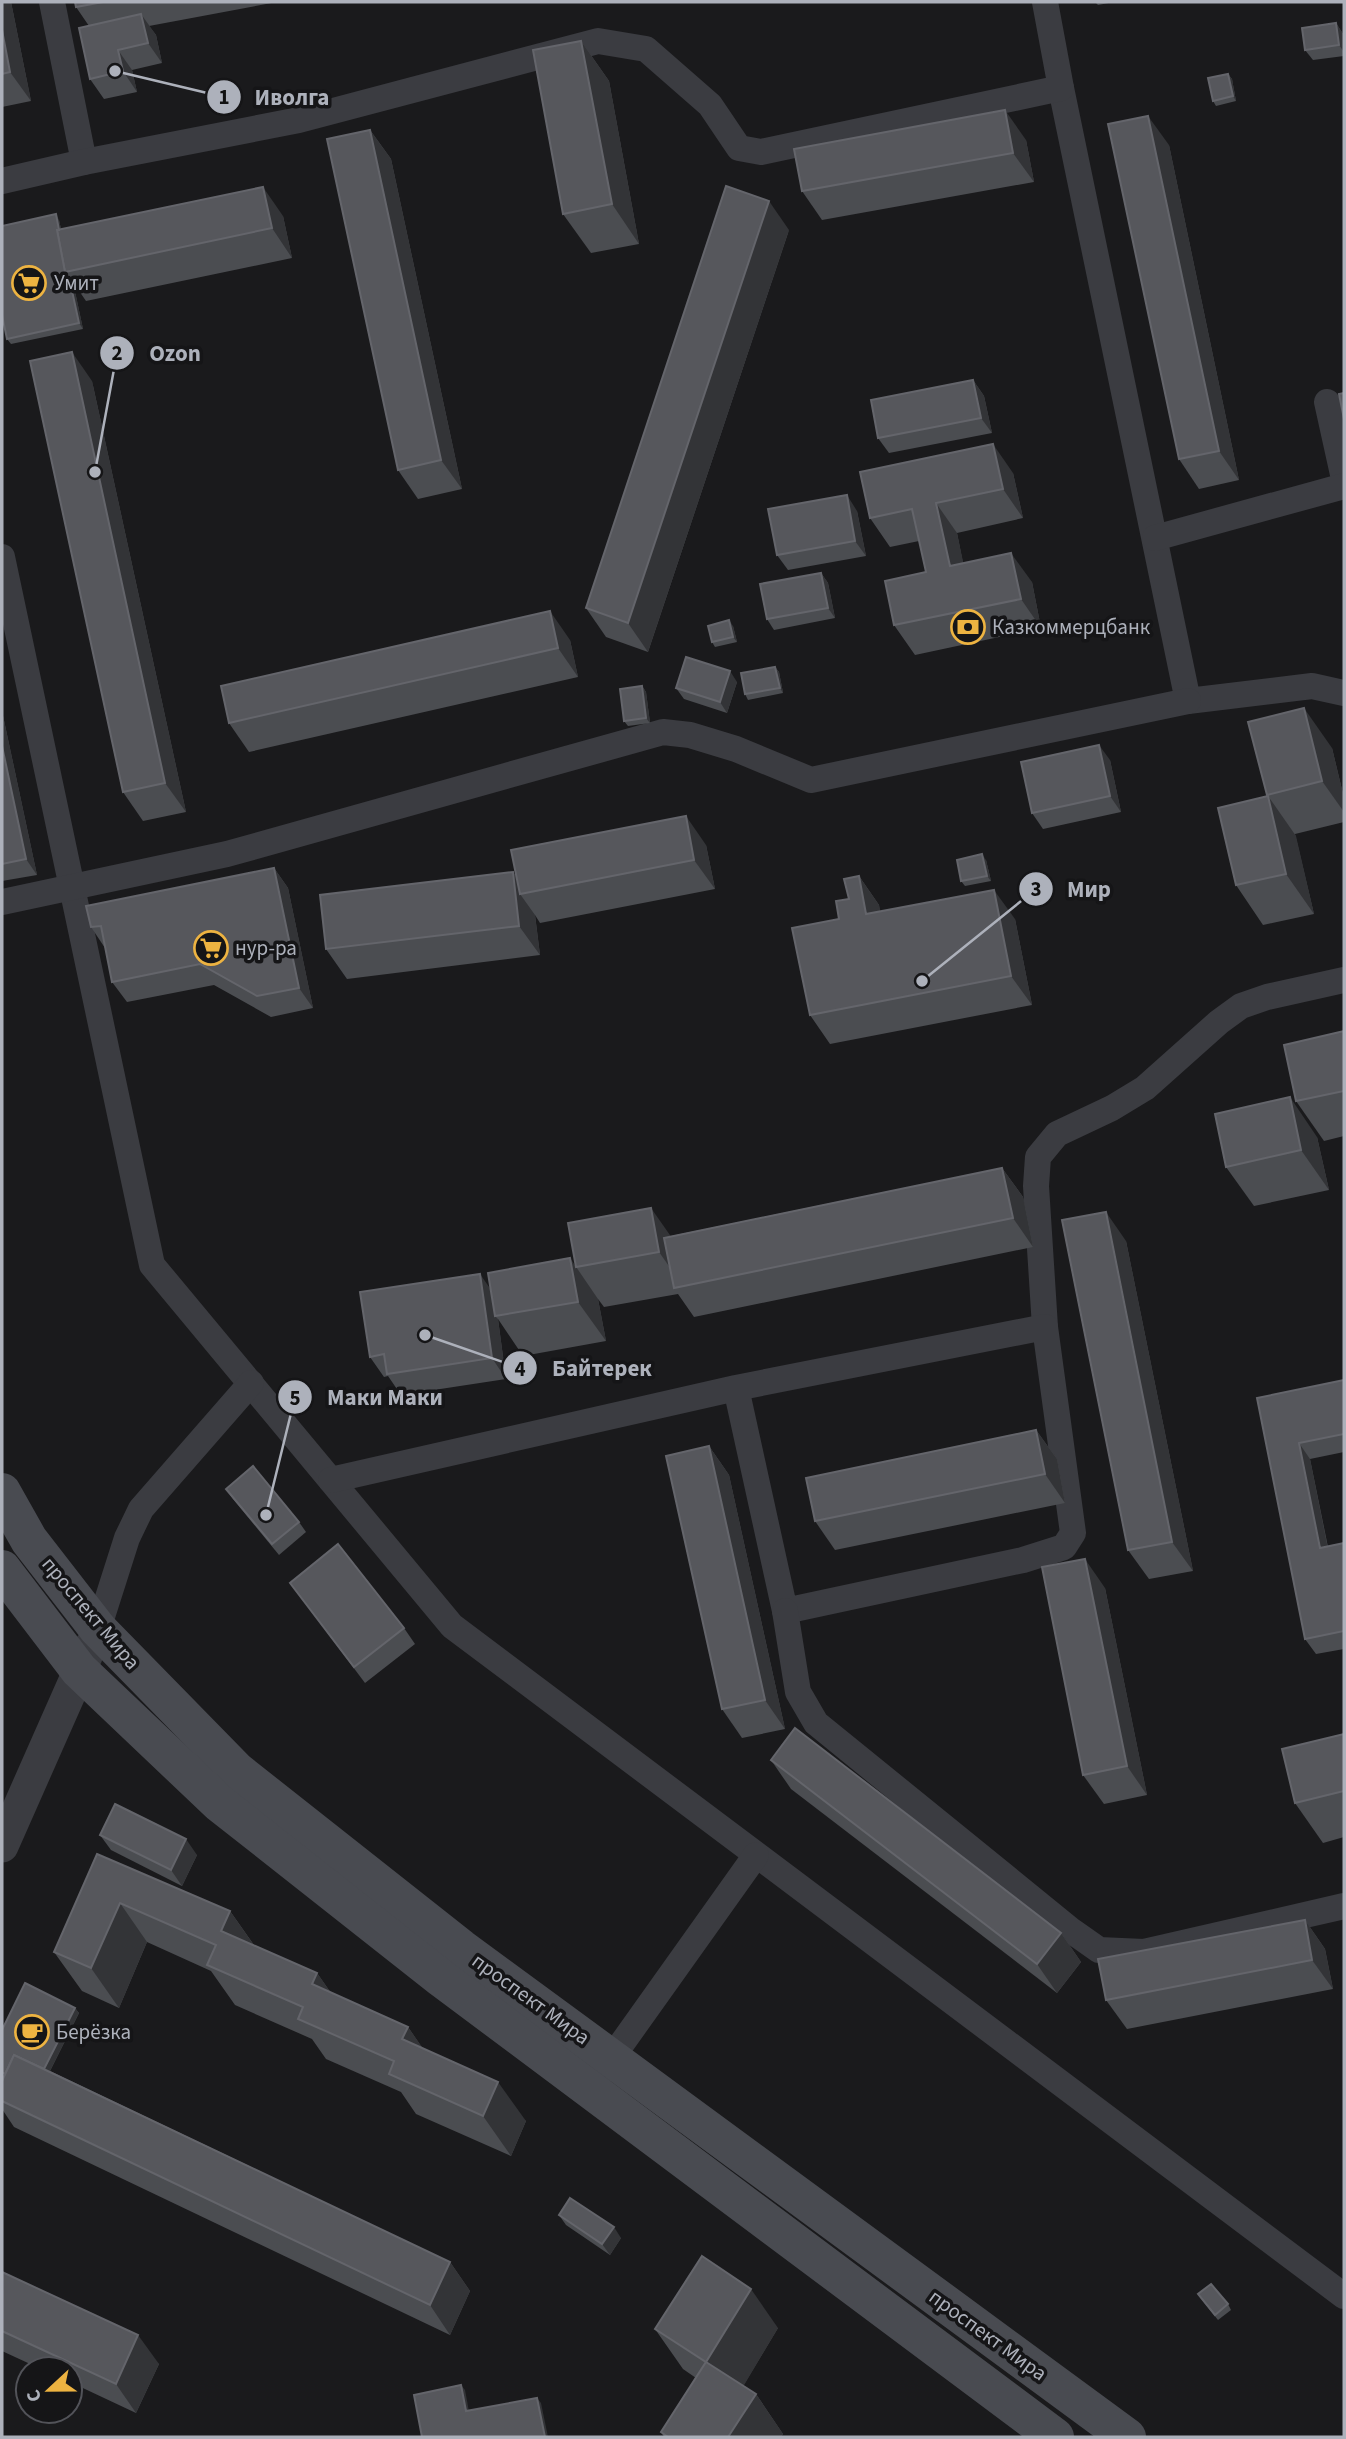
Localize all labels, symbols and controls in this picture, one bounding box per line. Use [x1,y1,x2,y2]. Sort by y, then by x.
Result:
callout: Иволга [206,75,344,119]
text: Иволга [255,81,329,114]
text: 1 [218,82,230,112]
supermarket icon: Умит [10,264,48,302]
place label: Умит [54,268,99,298]
callout: Ozon [100,331,215,375]
text: Ozon [149,337,201,370]
text: 2 [111,338,123,368]
bank icon: Казкоммерцбанк [949,608,987,646]
place label: Казкоммерцбанк [992,612,1151,642]
callout: Мир [1018,867,1125,911]
text: Мир [1067,873,1111,906]
text: 3 [1030,874,1042,904]
supermarket icon: нур-ра [192,929,230,967]
place label: нур-ра [235,933,297,963]
callout: Байтерек [503,1346,666,1390]
text: Байтерек [552,1352,652,1385]
text: 4 [514,1354,526,1384]
callout: Маки Маки [278,1375,457,1419]
text: Маки Маки [327,1381,443,1414]
text: 5 [289,1383,301,1413]
street label: проспект Мира [35,1550,147,1676]
street label: проспект Мира [466,1946,596,2052]
cafe icon: Берёзка [13,2013,51,2051]
place label: Берёзка [56,2017,131,2047]
street label: проспект Мира [923,2282,1053,2388]
north arrow [14,2355,84,2425]
text: С [20,2386,49,2406]

